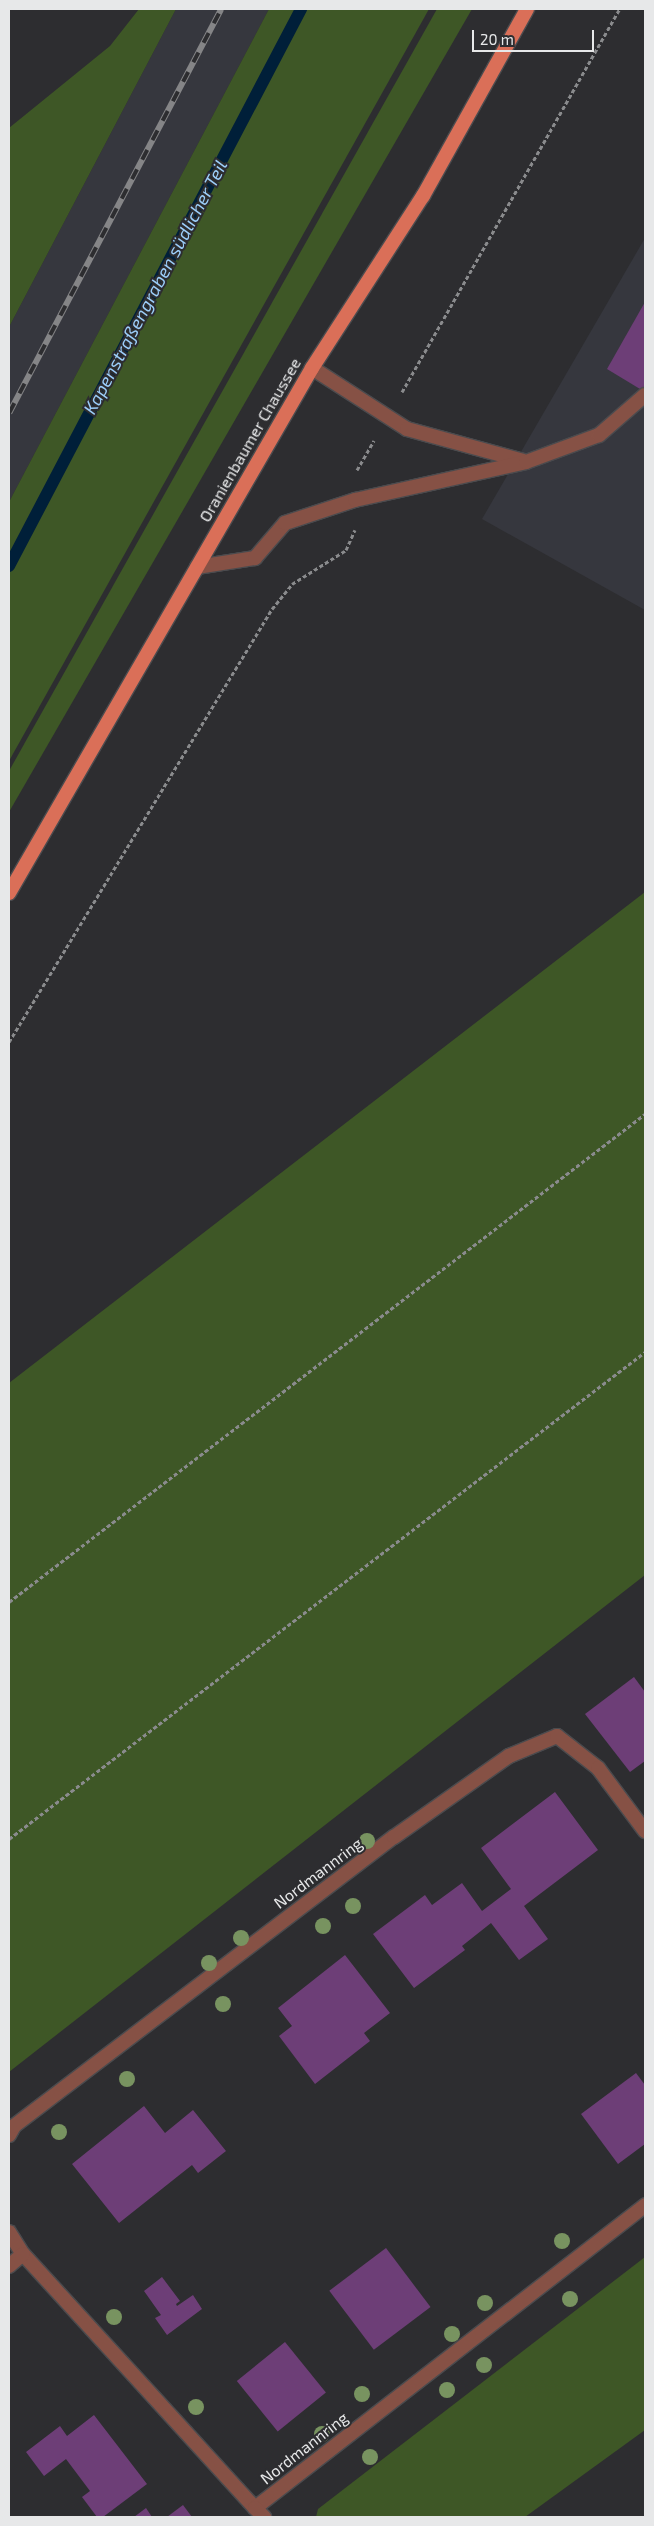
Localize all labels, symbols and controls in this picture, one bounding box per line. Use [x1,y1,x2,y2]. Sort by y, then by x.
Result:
scale bar [474,20,596,52]
text: 20 m [480,30,514,48]
water label: Kapenstraßengraben südlicher Teil [78,156,232,418]
street label: Oranienbaumer Chaussee [195,354,305,526]
street label: Nordmannring [270,1833,366,1913]
street label: Nordmannring [256,2408,352,2488]

